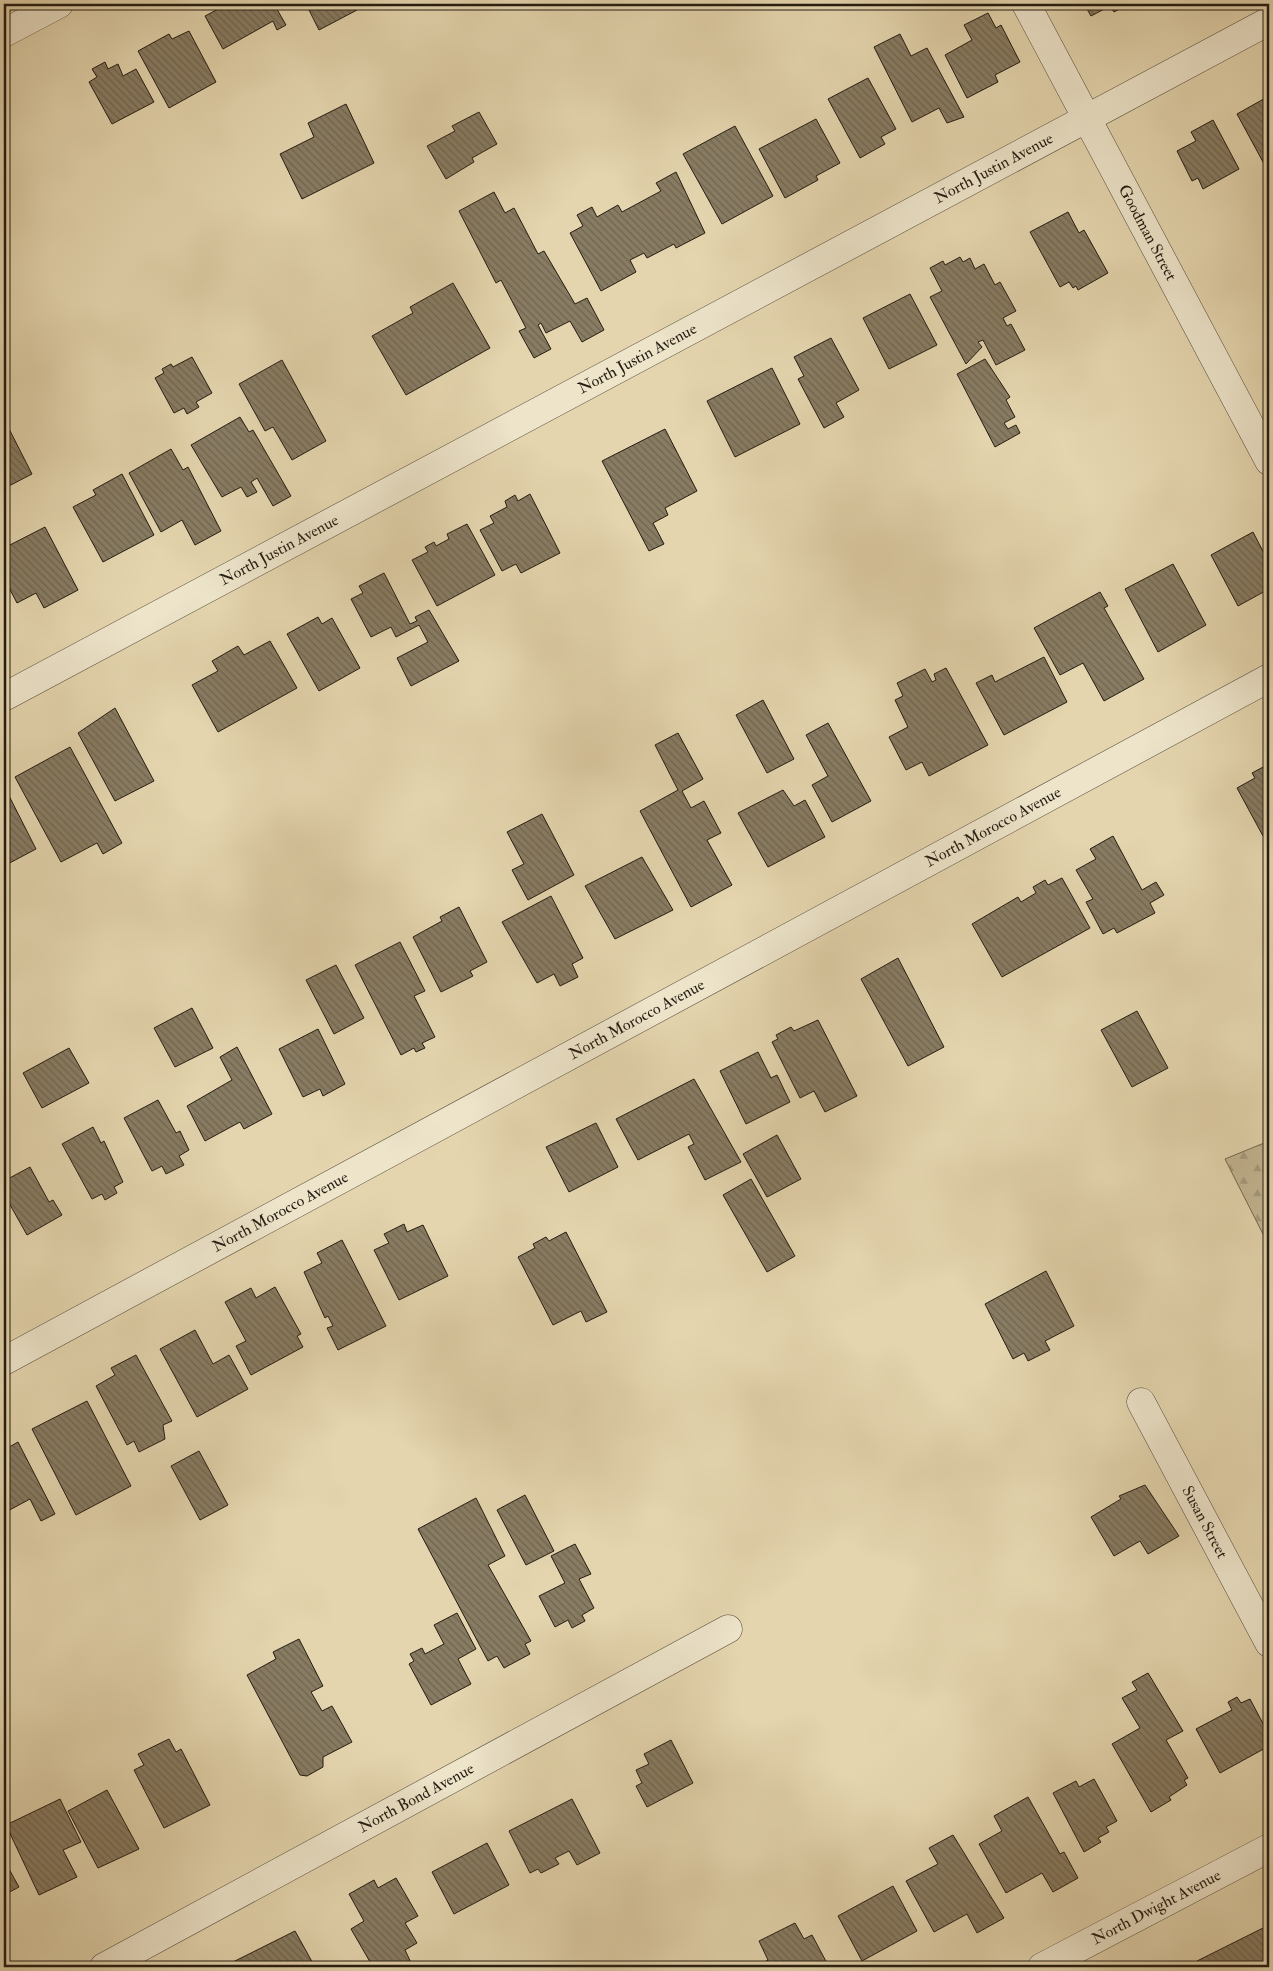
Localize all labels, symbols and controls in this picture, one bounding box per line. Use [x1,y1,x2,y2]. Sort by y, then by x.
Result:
street label: North Justin Avenue [931,128,1057,208]
street label: Goodman Street [1114,181,1181,284]
street label: North Justin Avenue [574,319,700,399]
street label: North Justin Avenue [216,510,342,590]
street label: North Morocco Avenue [922,782,1065,872]
street label: North Morocco Avenue [565,975,708,1064]
street label: North Morocco Avenue [209,1167,352,1257]
street label: Susan Street [1177,1482,1232,1562]
street label: North Bond Avenue [355,1758,478,1837]
street label: North Dwight Avenue [1088,1865,1224,1949]

